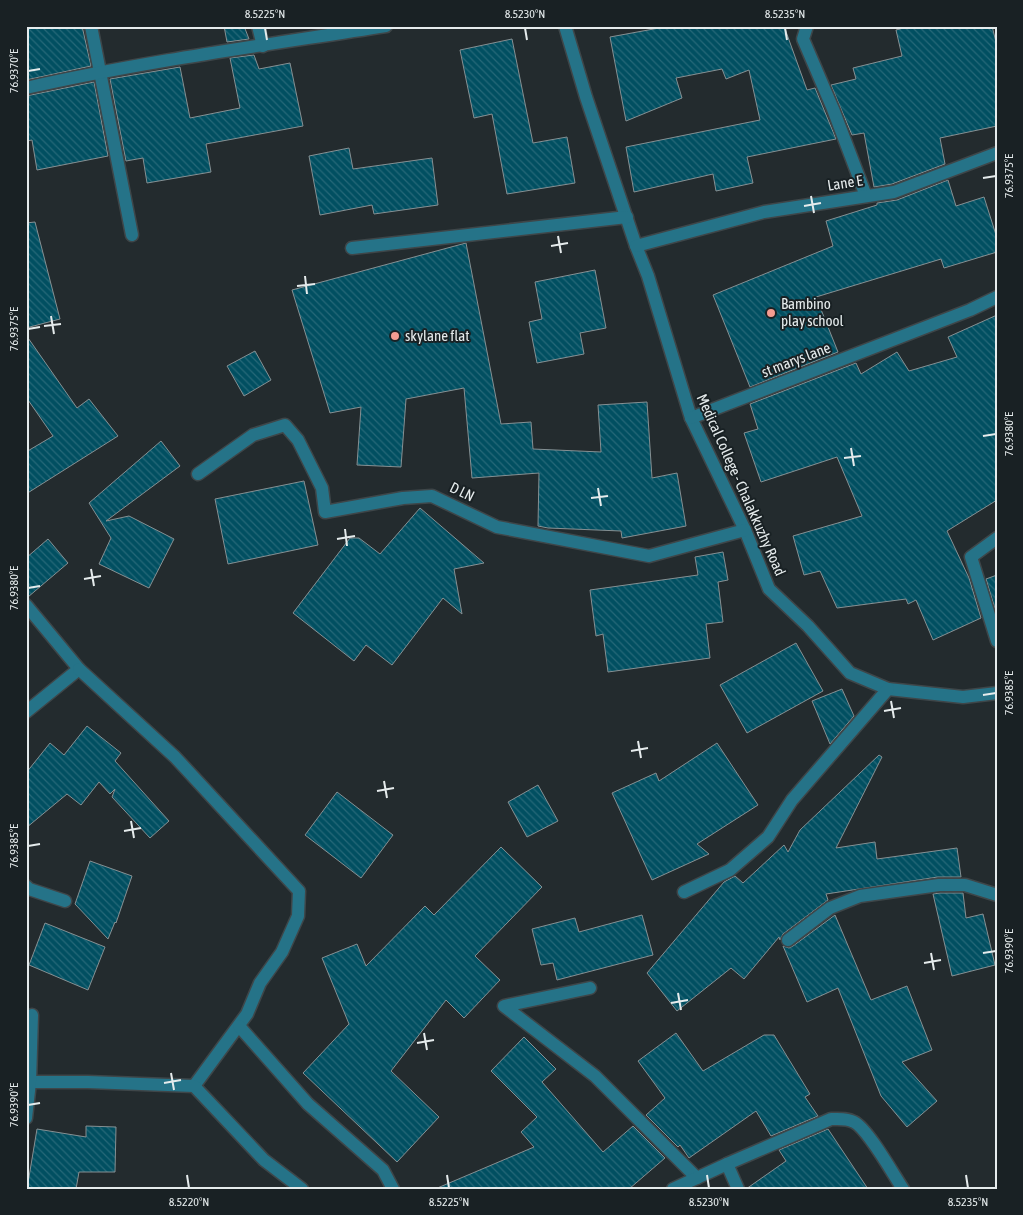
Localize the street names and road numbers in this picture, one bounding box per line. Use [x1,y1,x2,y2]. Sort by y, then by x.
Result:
street label: Lane E [826,171,864,194]
street label: st marys lane [759,339,833,380]
street label: Medical College - Chalakkuzhy Road [694,391,789,578]
street label: D LN [447,478,477,505]

